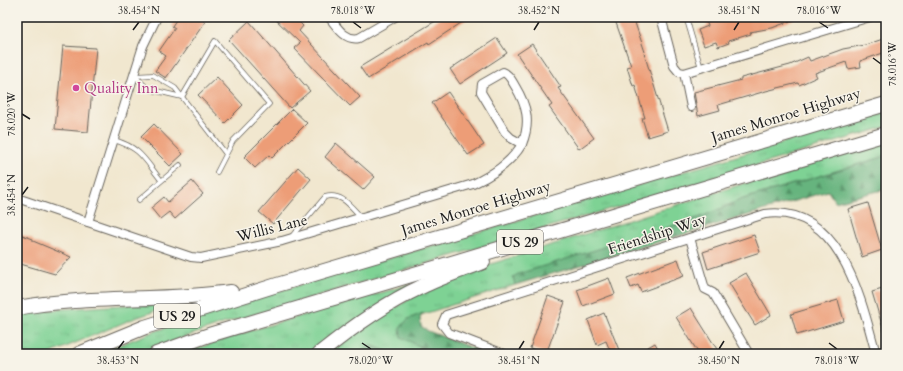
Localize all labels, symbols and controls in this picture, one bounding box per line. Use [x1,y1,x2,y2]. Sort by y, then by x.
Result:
text: 38.454°N [118,4,160,18]
text: 78.018°W [331,4,376,18]
text: 38.452°N [518,4,560,18]
text: 38.451°N [718,4,760,18]
text: 78.016°W [797,4,842,18]
text: 78.016°W [886,41,900,86]
place label: Quality Inn [84,78,159,98]
marker: Quality Inn [71,83,81,93]
street label: James Monroe Highway [707,83,863,148]
text: 78.020°W [5,91,19,136]
text: 38.454°N [5,174,19,216]
street label: James Monroe Highway [397,176,553,241]
street label: Willis Lane [233,209,310,247]
street label: Friendship Way [605,209,709,259]
road number: US 29 [497,230,543,254]
road number: US 29 [154,304,200,328]
text: 38.453°N [97,354,139,368]
text: 78.020°W [349,354,394,368]
text: 38.451°N [498,354,540,368]
text: 38.450°N [698,354,740,368]
text: 78.018°W [815,354,860,368]

